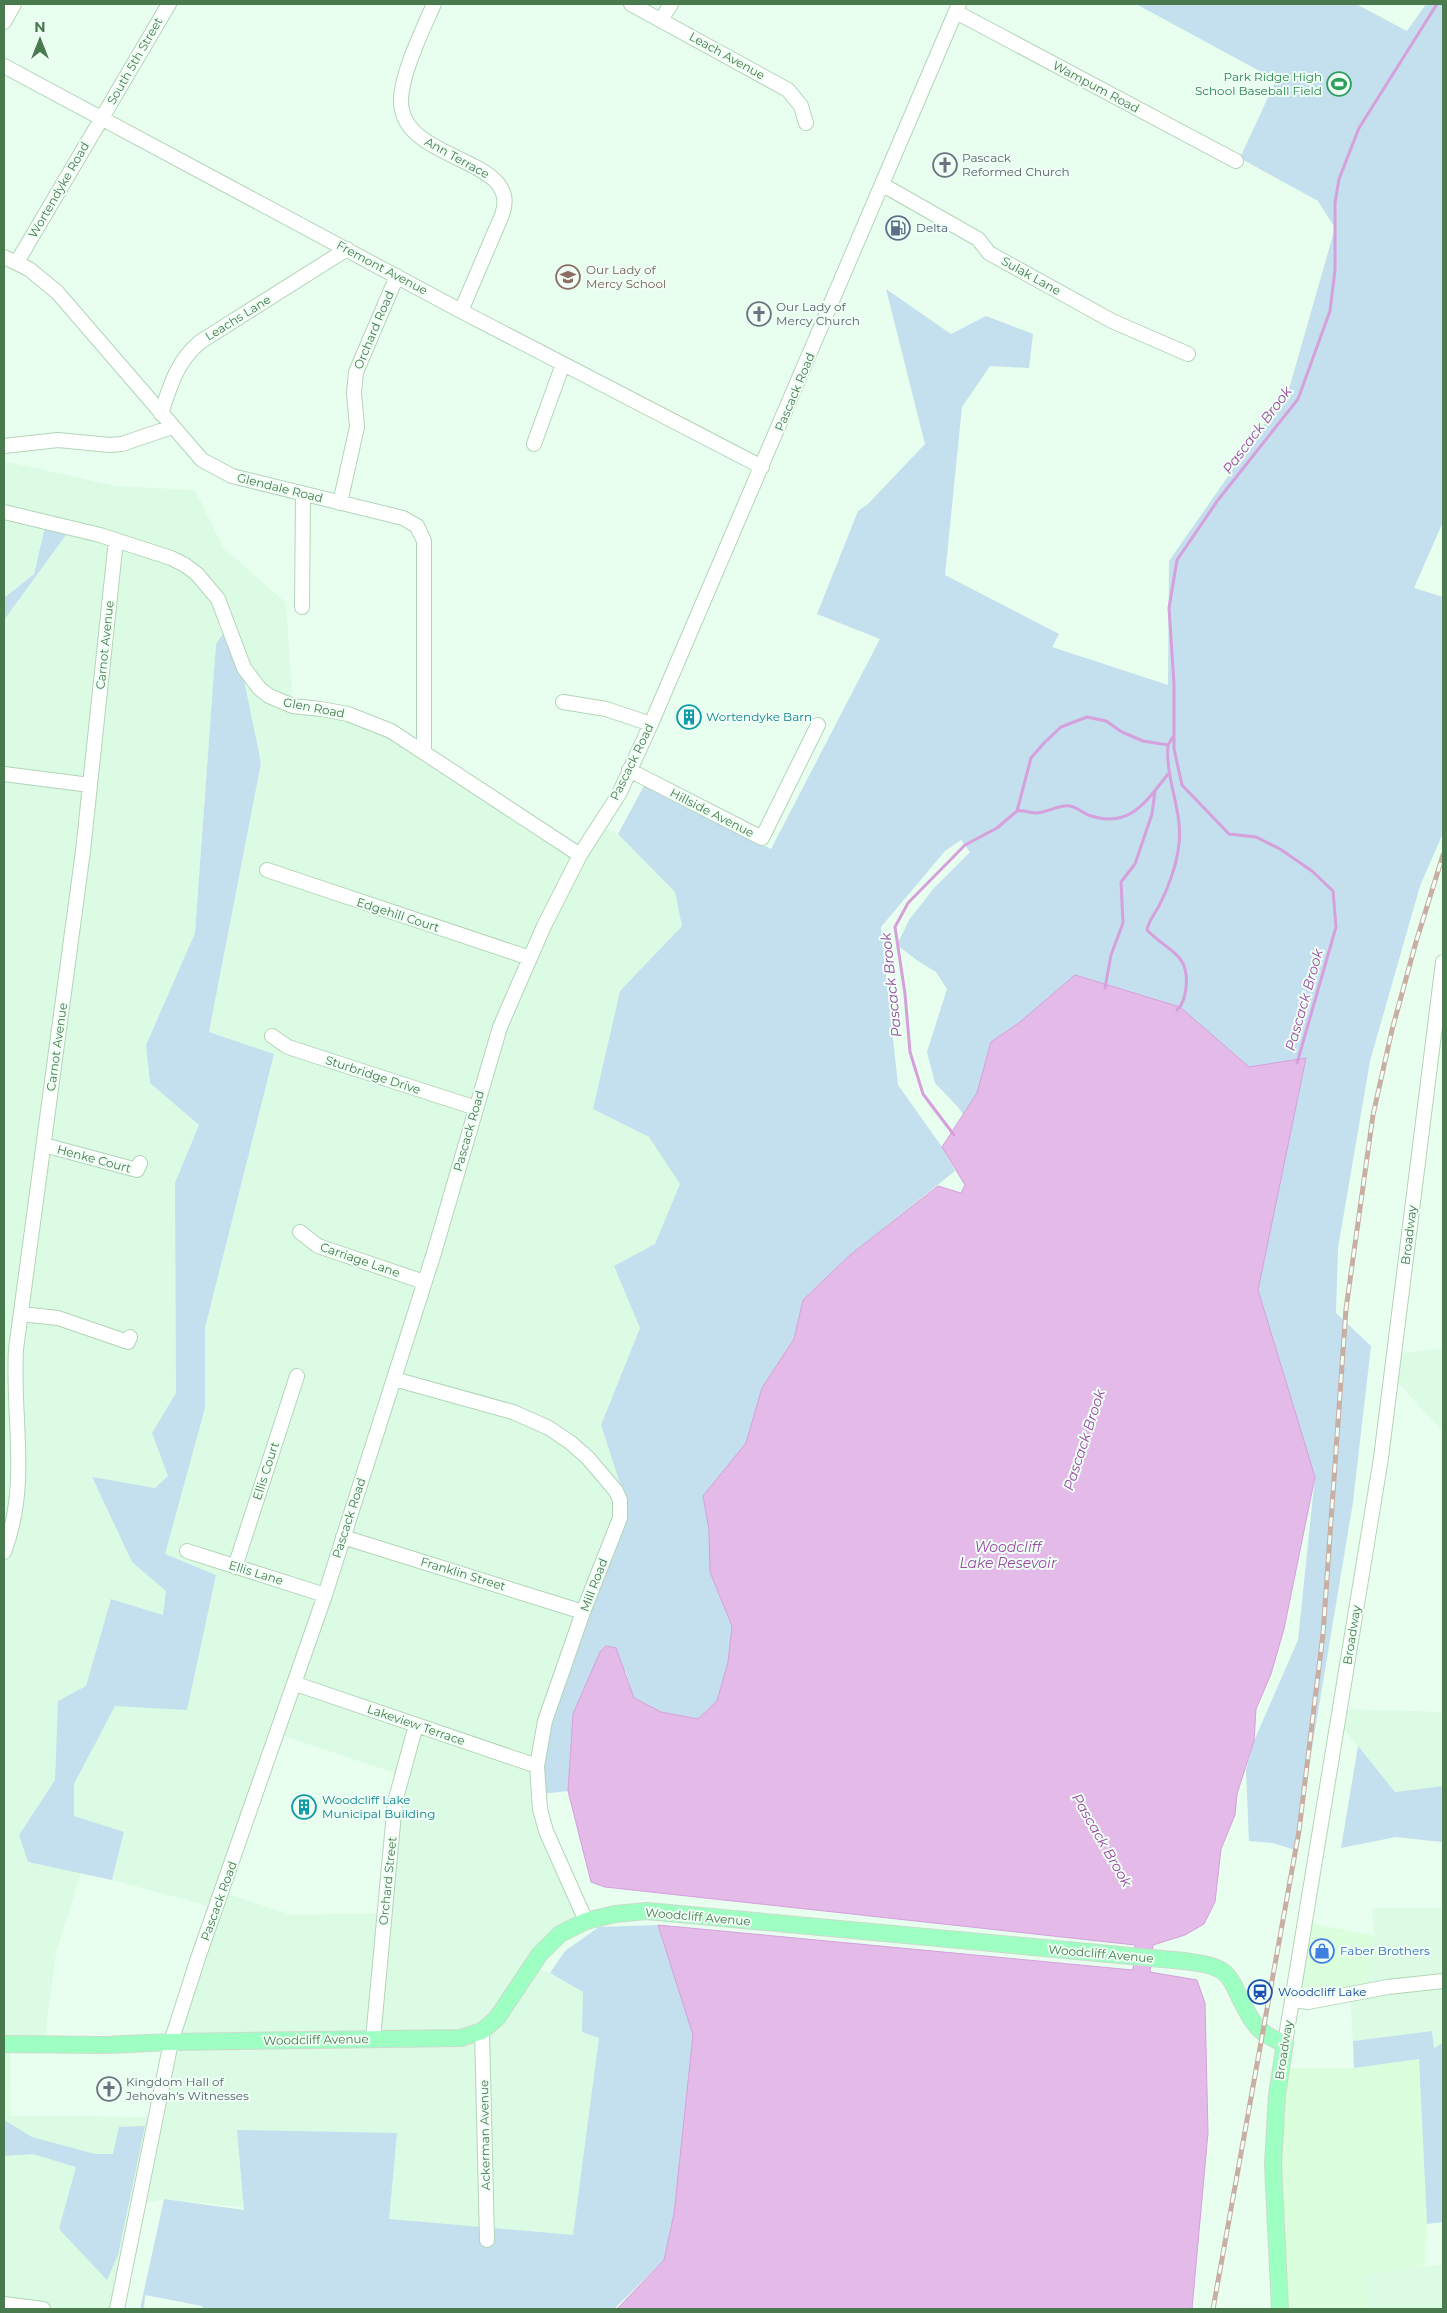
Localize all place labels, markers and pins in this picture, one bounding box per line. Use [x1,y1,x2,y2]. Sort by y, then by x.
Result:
place label: Park Ridge High School Baseball Field [1195,69,1322,98]
sports icon: Park Ridge High School Baseball Field [1326,71,1352,97]
place label: Pascack Reformed Church [962,150,1070,179]
church icon: Pascack Reformed Church [932,152,958,178]
fuel station icon: Delta [885,215,911,241]
place label: Delta [916,220,948,235]
place label: Our Lady of Mercy School [586,262,666,291]
school or university icon: Our Lady of Mercy School [555,264,581,290]
place label: Our Lady of Mercy Church [776,299,860,328]
church icon: Our Lady of Mercy Church [746,301,772,327]
building icon: Wortendyke Barn [676,704,702,730]
place label: Wortendyke Barn [706,709,812,724]
place label: Woodcliff Lake Municipal Building [322,1792,436,1821]
building icon: Woodcliff Lake Municipal Building [291,1794,317,1820]
shop icon: Faber Brothers [1309,1938,1335,1964]
place label: Faber Brothers [1340,1943,1430,1958]
station icon: Woodcliff Lake [1247,1979,1273,2005]
place label: Woodcliff Lake [1278,1984,1367,1999]
place label: Kingdom Hall of Jehovah's Witnesses [125,2074,249,2103]
church icon: Kingdom Hall of Jehovah's Witnesses [96,2076,122,2102]

